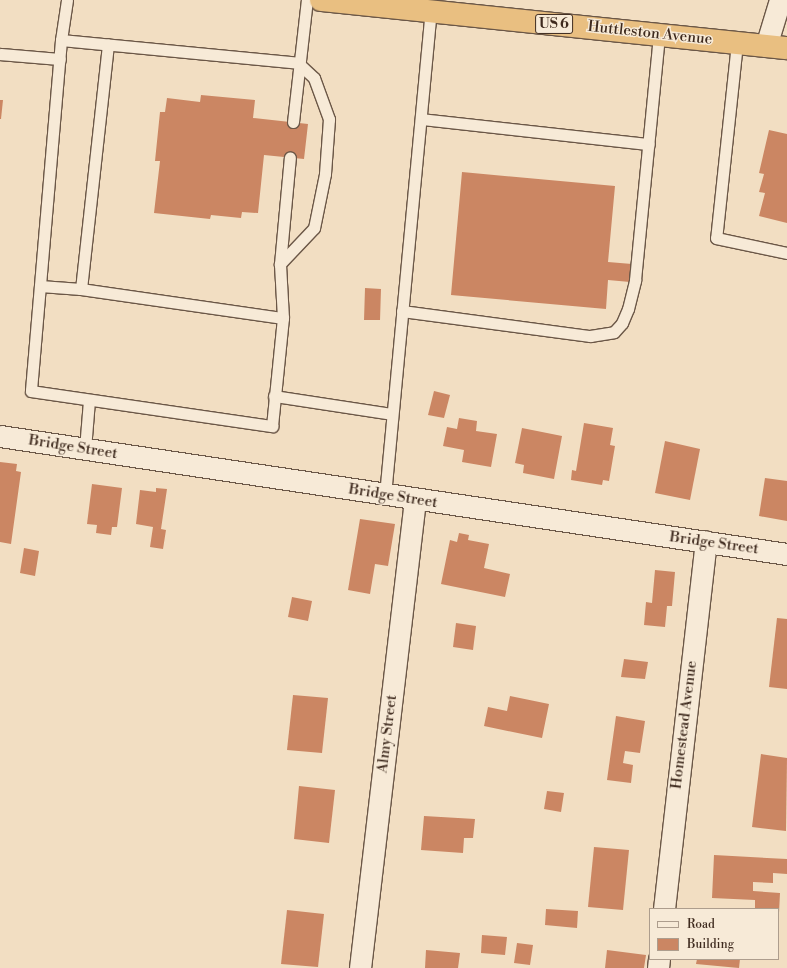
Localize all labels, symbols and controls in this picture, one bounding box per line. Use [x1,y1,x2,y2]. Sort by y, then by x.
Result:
road number: US 6 [535,12,573,36]
street label: Huttleston Avenue [587,18,713,48]
street label: Bridge Street [27,431,119,463]
street label: Bridge Street [347,480,439,512]
street label: Bridge Street [668,528,760,558]
street label: Homestead Avenue [667,660,701,790]
street label: Almy Street [373,694,401,774]
legend [649,908,779,960]
text: Road [687,917,715,932]
text: Building [687,937,734,952]

